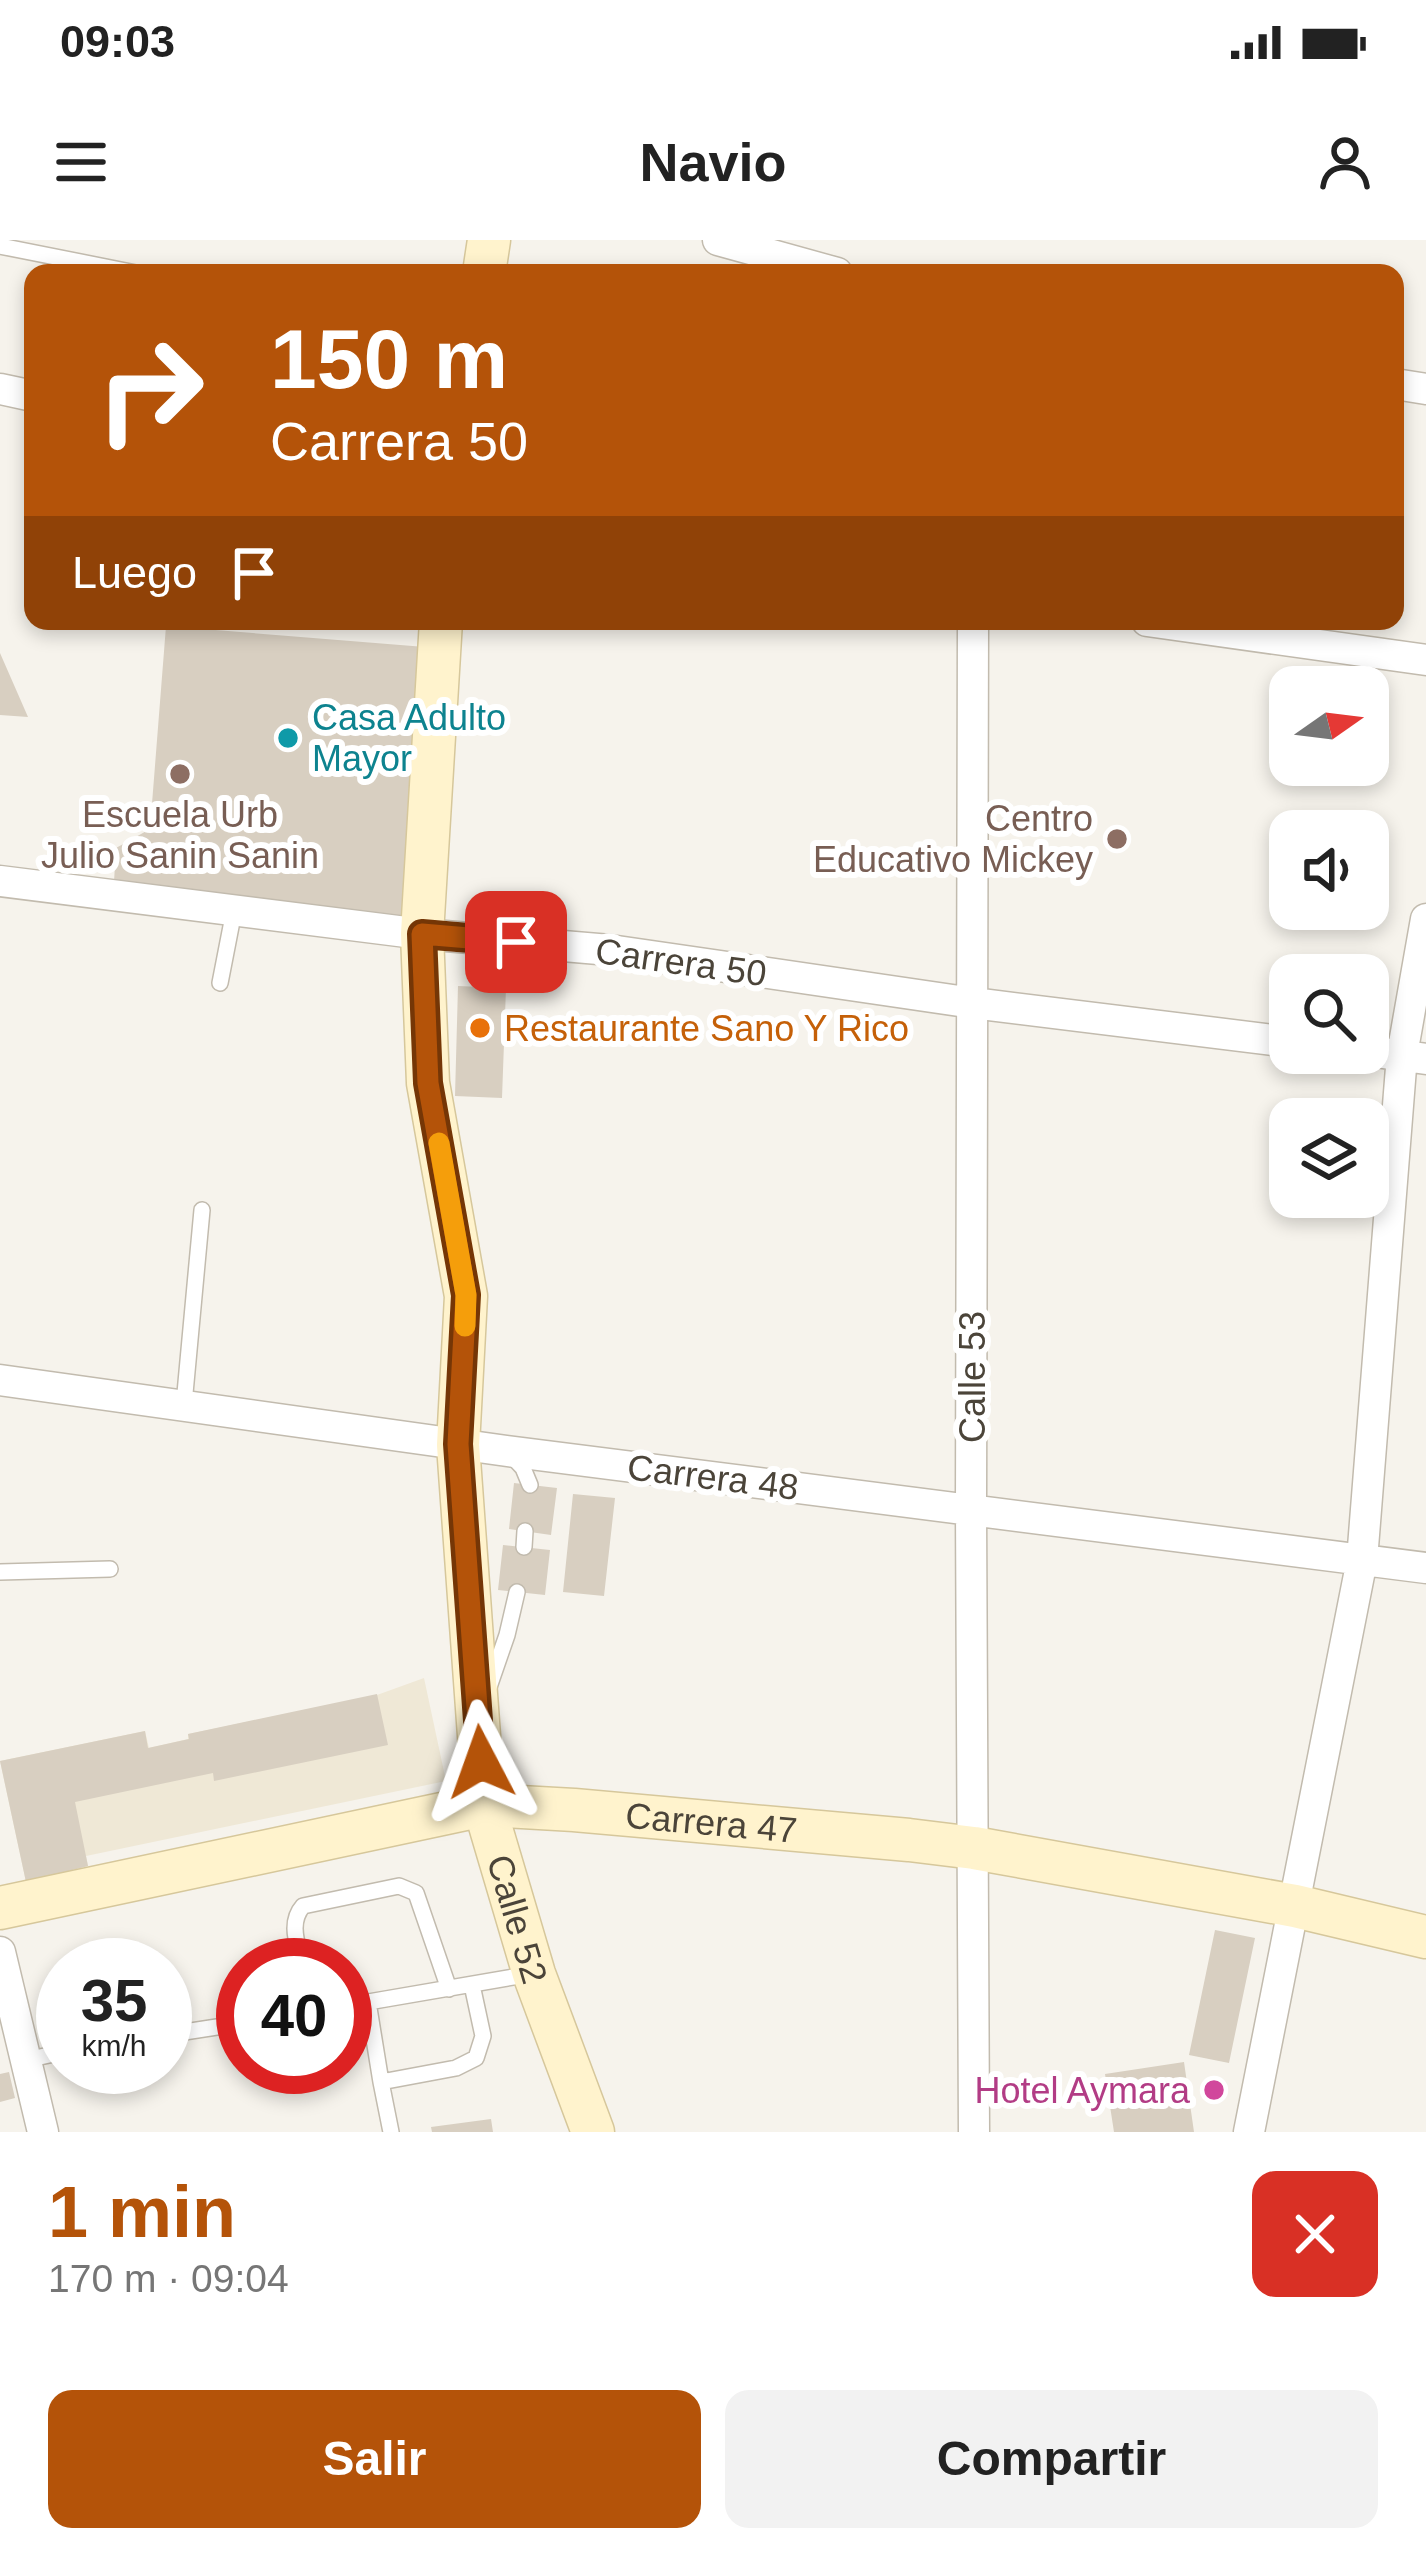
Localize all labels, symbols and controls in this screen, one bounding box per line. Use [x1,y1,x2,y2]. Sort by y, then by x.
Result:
text: 09:03 [60,16,175,67]
icon: menu [48,129,114,195]
icon: person [1312,129,1378,195]
text: Navio [639,132,787,192]
icon: right [72,312,228,468]
text: 150 m [270,312,508,406]
text: Carrera 50 [270,411,528,471]
icon: arrive [221,540,287,606]
text: Luego [72,547,197,598]
north arrow [1269,666,1389,786]
map controls [1269,666,1389,1218]
place label: Casa Adulto Mayor [312,697,506,779]
marker: Casa Adulto Mayor [275,725,301,751]
marker: Escuela Urb Julio Sanin Sanin [167,761,193,787]
place label: Escuela Urb Julio Sanin Sanin [41,794,319,876]
place label: Centro Educativo Mickey [813,798,1093,880]
button: sound [1269,810,1389,930]
marker: Centro Educativo Mickey [1104,826,1130,852]
pin [465,891,567,993]
icon: arrive [483,909,549,975]
street label: Carrera 50 [593,930,769,994]
button: search [1269,954,1389,1074]
place label: Restaurante Sano Y Rico [504,1008,909,1049]
marker: Restaurante Sano Y Rico [467,1015,493,1041]
button: layers [1269,1098,1389,1218]
street label: Calle 53 [952,1311,993,1443]
street label: Carrera 48 [625,1446,801,1508]
position arrow [418,1699,544,1825]
street label: Carrera 47 [624,1794,799,1850]
street label: Calle 52 [479,1850,556,1988]
speed limit sign: 40 [216,1938,372,2094]
text: 35 [81,1967,147,2034]
text: km/h [81,2029,147,2062]
place label: Hotel Aymara [975,2070,1191,2111]
marker: Hotel Aymara [1201,2077,1227,2103]
button: close [1252,2171,1378,2297]
text: 1 min [48,2172,236,2252]
text: 170 m · 09:04 [48,2257,289,2300]
button: Salir [48,2390,701,2528]
button: Compartir [725,2390,1378,2528]

